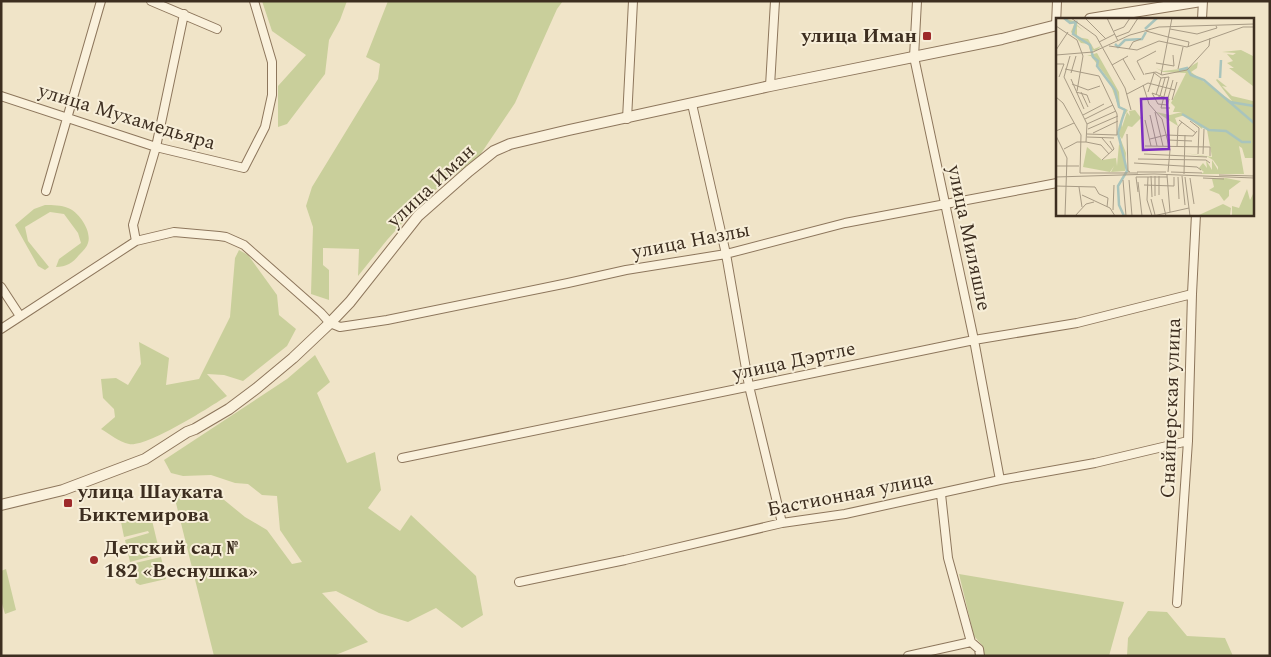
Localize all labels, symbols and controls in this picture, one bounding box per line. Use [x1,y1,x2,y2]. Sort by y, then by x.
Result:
inset map [1056,18,1254,215]
place label: улица Иман [801,21,917,51]
marker: улица Иман [921,30,933,42]
street label: улица Мухамедьяра [34,75,220,158]
street label: улица Иман [379,137,482,236]
street label: улица Миляшле [939,162,999,314]
street label: улица Назлы [629,215,752,267]
street label: Снайперская улица [1153,317,1189,499]
street label: улица Дэртле [729,333,858,389]
street label: Бастионная улица [764,463,936,525]
place label: улица Шауката Биктемирова [77,477,224,530]
marker: улица Шауката Биктемирова [62,497,74,509]
place label: Детский сад № 182 «Веснушка» [104,533,258,586]
marker: Детский сад № 182 «Веснушка» [88,554,100,566]

